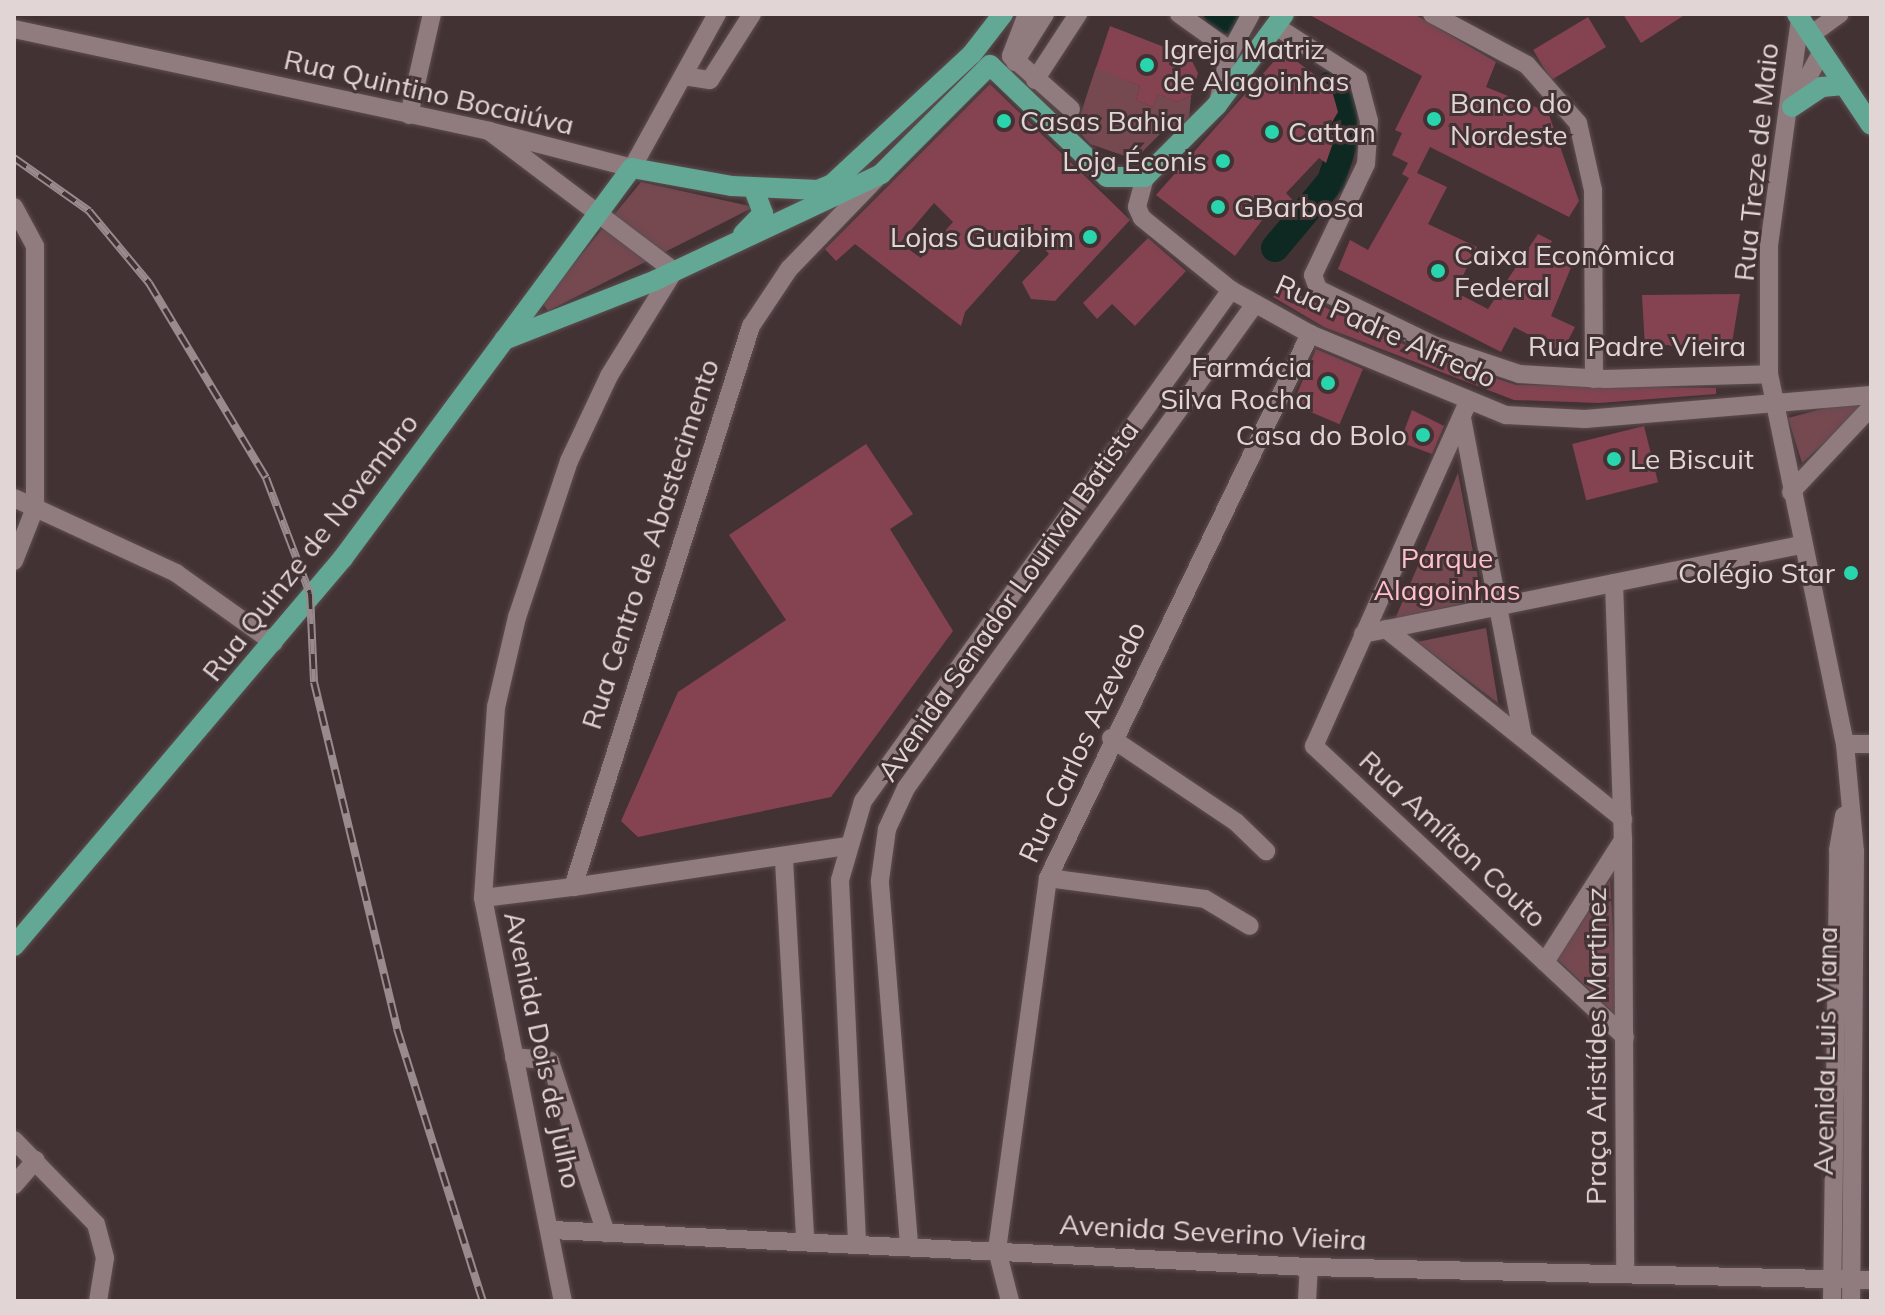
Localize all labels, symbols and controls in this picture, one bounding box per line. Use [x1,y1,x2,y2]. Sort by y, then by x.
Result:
place label: Igreja Matriz de Alagoinhas [1163,32,1349,98]
street label: Rua Treze de Maio [1727,41,1785,283]
street label: Rua Quintino Bocaiúva [281,42,577,142]
marker: Igreja Matriz de Alagoinhas [1138,56,1156,74]
place label: Banco do Nordeste [1450,86,1572,152]
place label: Casas Bahia [1020,104,1183,138]
marker: Banco do Nordeste [1425,110,1443,128]
marker: Casas Bahia [995,112,1013,130]
place label: Cattan [1288,115,1376,149]
marker: Cattan [1263,123,1281,141]
place label: Loja Éconis [1062,144,1207,178]
marker: Loja Éconis [1214,152,1232,170]
place label: GBarbosa [1234,190,1364,224]
marker: GBarbosa [1209,198,1227,216]
place label: Lojas Guaibim [890,220,1074,254]
marker: Lojas Guaibim [1081,228,1099,246]
place label: Caixa Econômica Federal [1454,238,1675,304]
marker: Caixa Econômica Federal [1429,262,1447,280]
street label: Rua Padre Alfredo [1270,267,1502,395]
street label: Rua Padre Vieira [1528,329,1746,363]
place label: Farmácia Silva Rocha [1160,350,1312,416]
street label: Rua Centro de Abastecimento [574,355,726,733]
marker: Farmácia Silva Rocha [1319,374,1337,392]
street label: Rua Quinze de Novembro [195,406,425,688]
street label: Avenida Senador Lourival Batista [870,414,1146,788]
place label: Casa do Bolo [1236,418,1407,452]
marker: Casa do Bolo [1414,426,1432,444]
place label: Le Biscuit [1630,442,1754,476]
marker: Le Biscuit [1605,450,1623,468]
park label: Parque Alagoinhas [1373,541,1521,607]
place label: Colégio Star [1678,556,1835,590]
marker: Colégio Star [1842,564,1860,582]
street label: Rua Carlos Azevedo [1011,616,1153,868]
street label: Rua Amílton Couto [1352,744,1554,934]
street label: Praça Aristídes Martinez [1579,887,1613,1205]
street label: Avenida Dois de Julho [497,908,589,1192]
street label: Avenida Luis Viana [1806,926,1844,1176]
street label: Avenida Severino Vieira [1059,1207,1367,1257]

